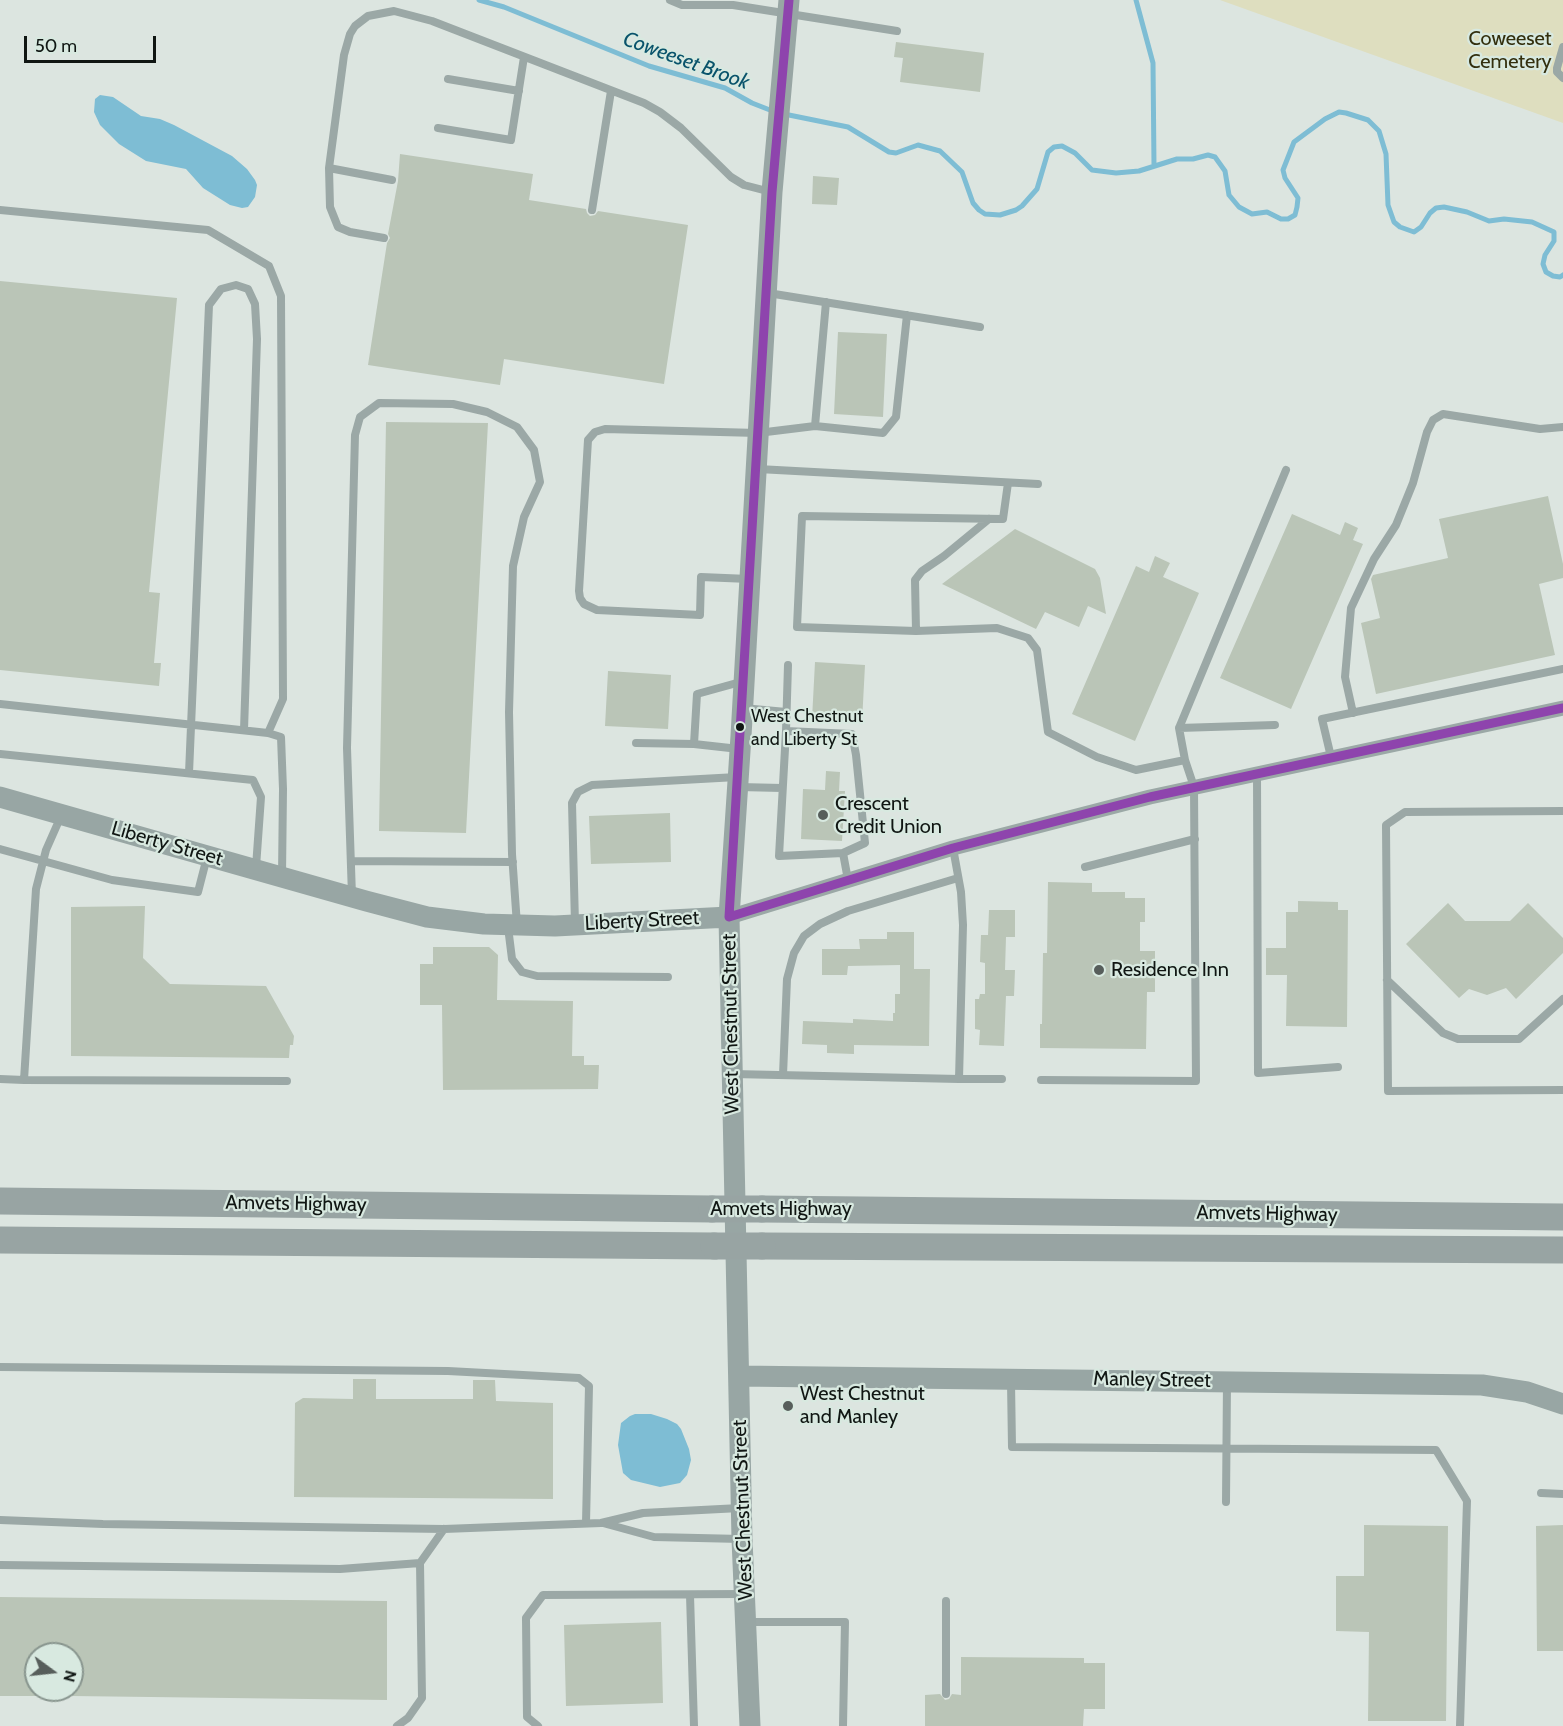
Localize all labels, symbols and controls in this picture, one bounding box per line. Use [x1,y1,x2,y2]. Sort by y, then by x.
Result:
scale bar [27,24,159,62]
water label: Coweeset Brook [619,27,753,95]
park label: Coweeset Cemetery [1468,27,1552,74]
text: 50 m [35,35,77,57]
place label: West Chestnut and Liberty St [751,706,863,748]
marker: West Chestnut and Liberty St [734,721,746,733]
place label: Crescent Credit Union [835,792,942,839]
marker: Crescent Credit Union [816,808,830,822]
street label: Liberty Street [109,817,225,871]
street label: Liberty Street [584,906,700,936]
street label: West Chestnut Street [717,933,745,1115]
place label: Residence Inn [1111,958,1229,982]
marker: Residence Inn [1092,963,1106,977]
street label: Amvets Highway [225,1191,367,1217]
street label: Amvets Highway [710,1197,852,1221]
street label: Amvets Highway [1196,1201,1338,1227]
street label: Manley Street [1093,1367,1211,1393]
place label: West Chestnut and Manley [800,1382,925,1429]
marker: West Chestnut and Manley [781,1399,795,1413]
street label: West Chestnut Street [728,1419,758,1601]
north arrow [24,1642,84,1702]
text: N [59,1668,81,1684]

